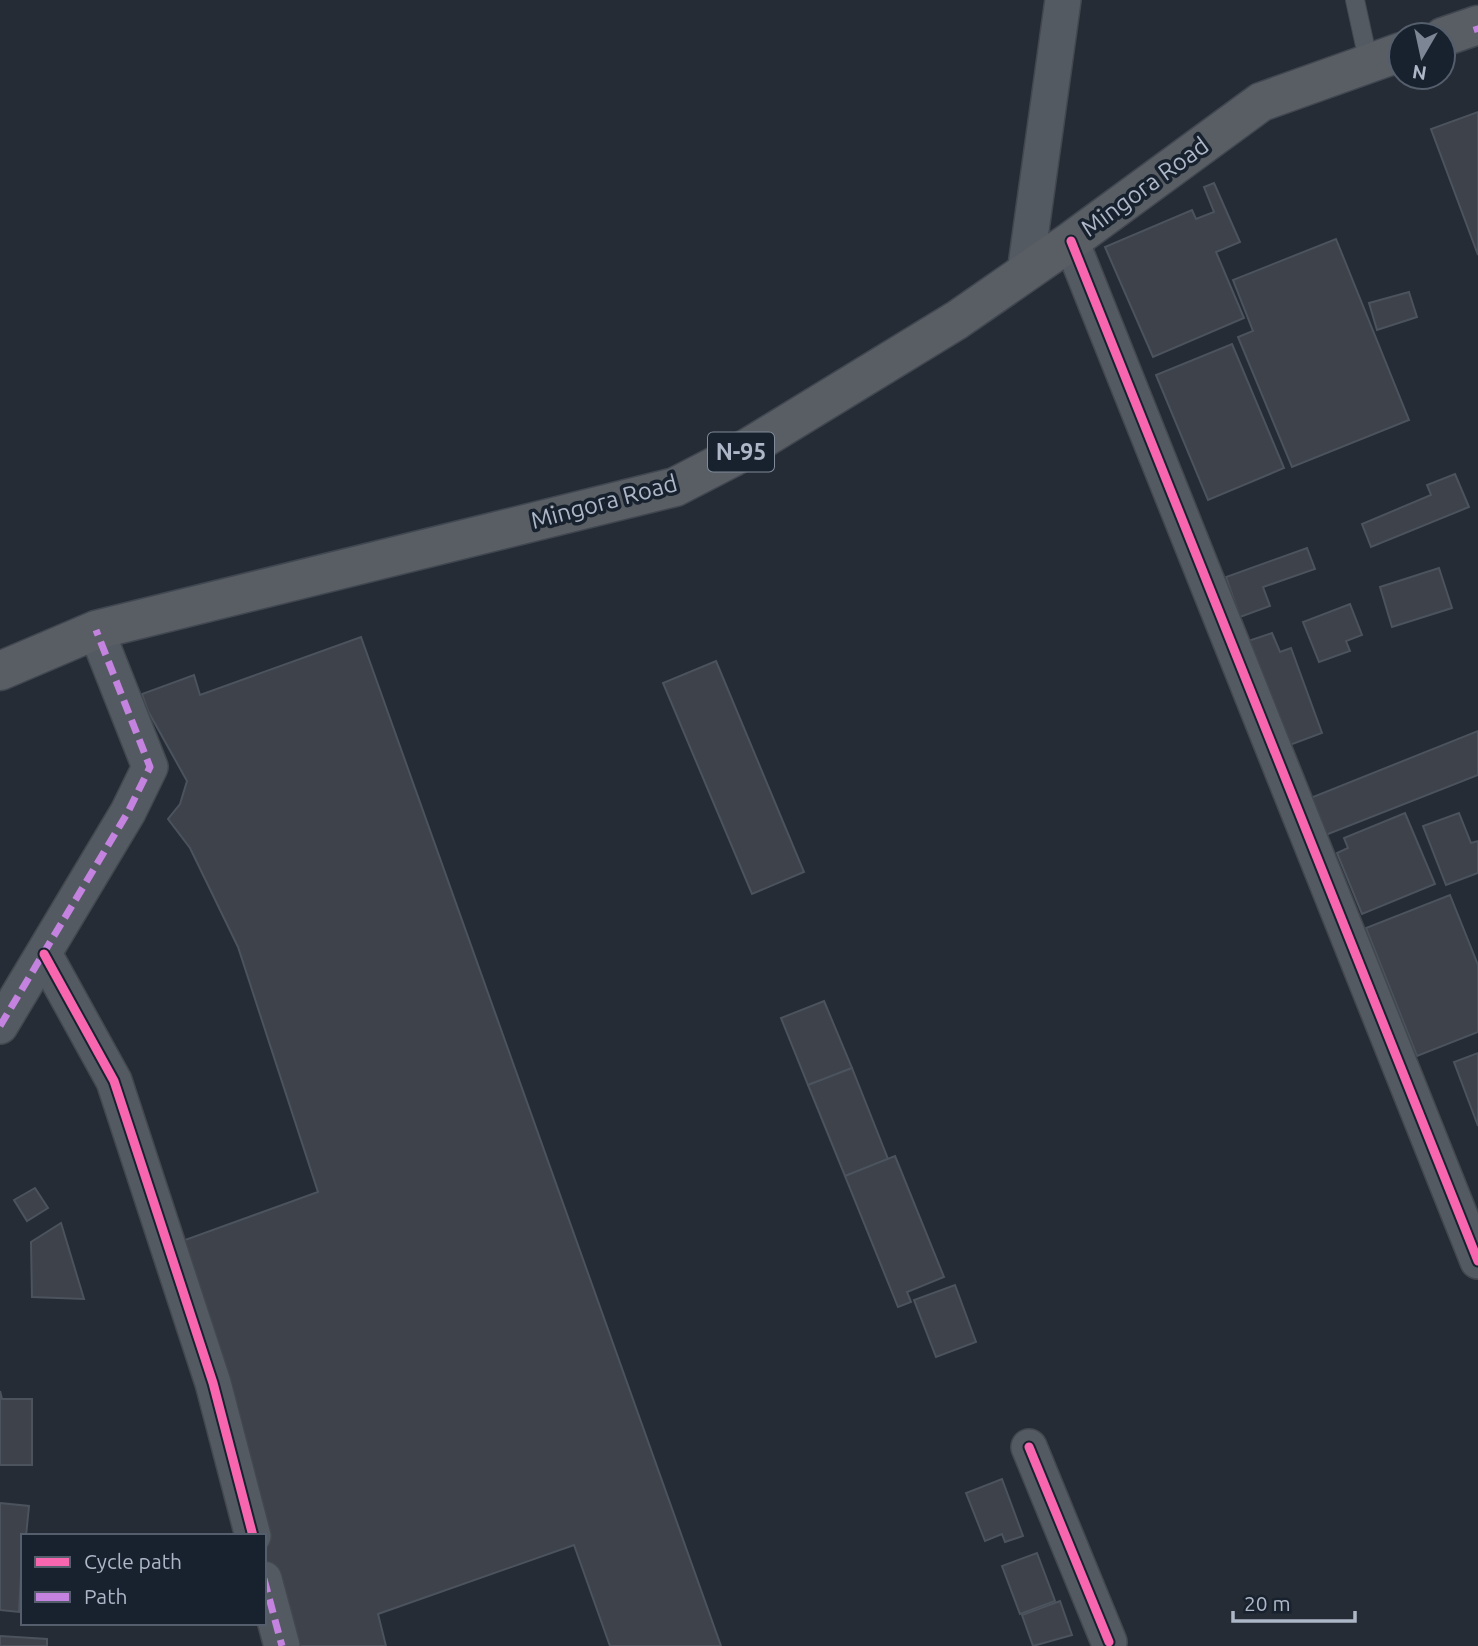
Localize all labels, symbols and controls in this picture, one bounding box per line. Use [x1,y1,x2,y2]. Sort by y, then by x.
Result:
north arrow [1387,21,1457,91]
text: N [1411,61,1428,85]
street label: Mingora Road [1076,131,1214,242]
road number: N-95 [708,432,774,472]
street label: Mingora Road [528,469,680,534]
legend [21,1534,266,1625]
text: Cycle path [84,1549,182,1573]
scale bar [1233,1580,1356,1624]
text: Path [84,1584,127,1608]
text: 20 m [1244,1591,1291,1615]

